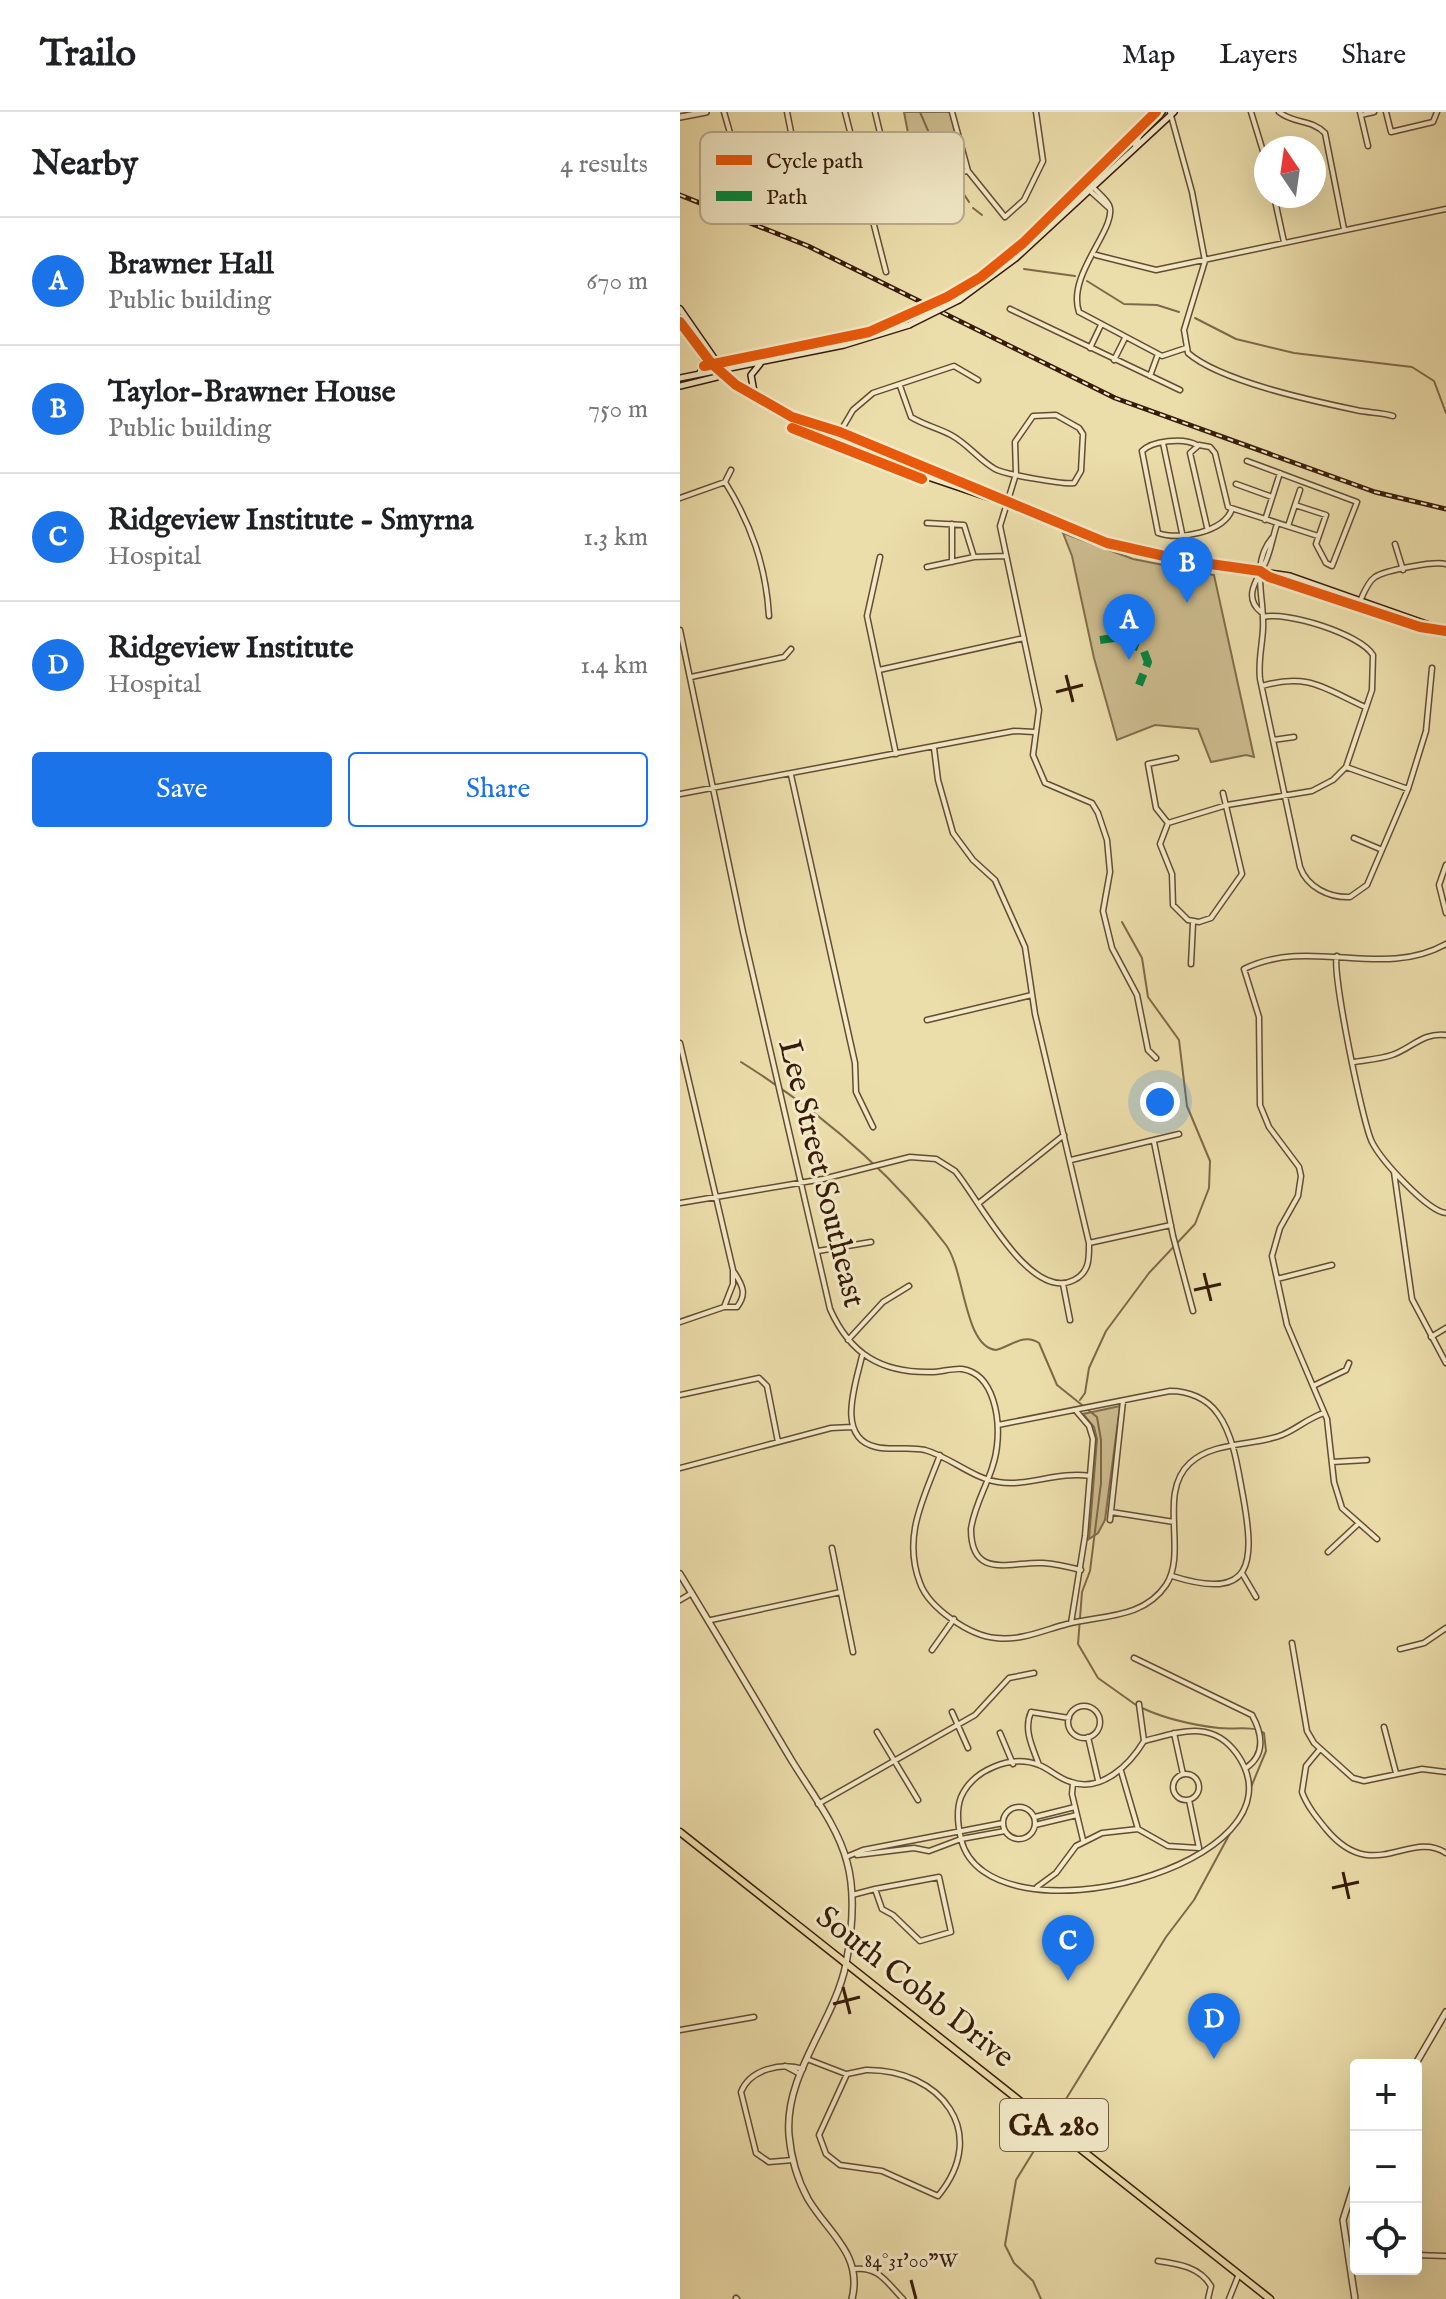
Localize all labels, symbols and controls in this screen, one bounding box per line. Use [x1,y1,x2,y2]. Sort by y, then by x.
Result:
text: Trailo [40,31,136,79]
text: Map [1122,38,1175,73]
text: Layers [1219,38,1298,73]
text: Share [1342,38,1406,73]
legend [700,132,964,224]
north arrow [1254,136,1326,208]
text: Nearby [32,143,138,186]
text: 4 results [560,148,648,181]
text: Cycle path [766,148,863,176]
text: Path [766,184,808,212]
text: Brawner Hall [108,246,274,284]
text: A [49,265,67,298]
text: 670 m [586,265,648,298]
text: Public building [108,284,271,317]
text: Taylor-Brawner House [108,374,395,412]
text: B [49,393,67,426]
text: 750 m [588,393,648,426]
text: Public building [108,412,271,445]
text: Ridgeview Institute - Smyrna [108,502,474,540]
text: C [49,521,67,554]
text: 1.3 km [583,521,648,554]
pin: B [1161,537,1213,603]
text: Hospital [108,540,201,573]
pin: A [1103,594,1155,660]
text: Ridgeview Institute [108,630,353,668]
text: D [48,649,68,682]
text: 1.4 km [580,649,648,682]
text: Hospital [108,668,201,701]
button: Save [32,752,332,827]
button: Share [348,752,648,827]
street label: Lee Street Southeast [767,1035,874,1312]
your location [1140,1082,1180,1122]
street label: South Cobb Drive [807,1898,1022,2078]
pin: C [1042,1915,1094,1981]
pin: D [1188,1993,1240,2059]
map controls [1350,2059,1422,2275]
button: + [1350,2059,1422,2131]
road number: GA 280 [1000,2099,1108,2151]
button: − [1350,2131,1422,2203]
button: locate [1350,2203,1422,2275]
text: 84°31'00"W [864,2249,958,2274]

